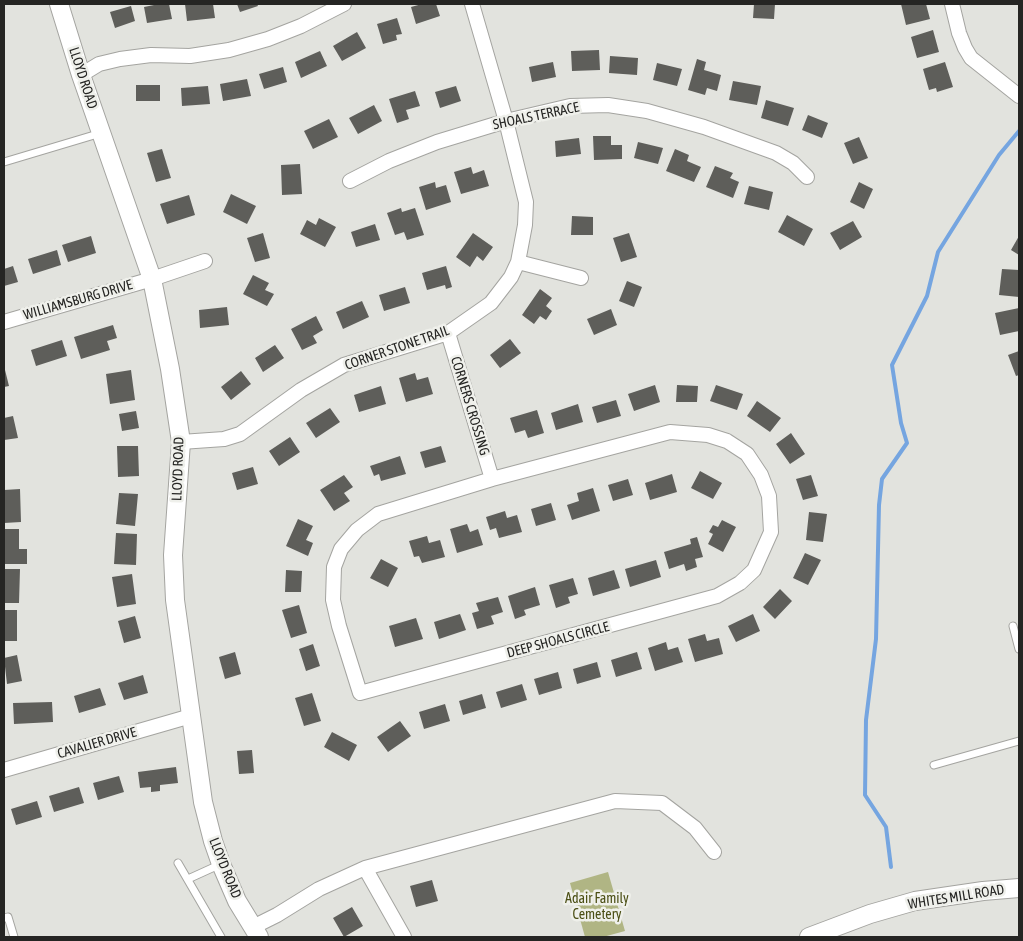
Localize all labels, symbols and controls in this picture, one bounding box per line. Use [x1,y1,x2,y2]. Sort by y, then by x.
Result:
street label: LLOYD ROAD [65,45,101,111]
street label: SHOALS TERRACE [491,99,581,133]
street label: WILLIAMSBURG DRIVE [22,276,134,324]
street label: CORNER STONE TRAIL [343,322,451,374]
street label: CORNERS CROSSING [447,355,493,457]
street label: LLOYD ROAD [168,437,188,501]
street label: DEEP SHOALS CIRCLE [505,618,611,662]
street label: CAVALIER DRIVE [56,724,138,762]
street label: LLOYD ROAD [205,835,245,901]
street label: WHITES MILL ROAD [907,881,1005,913]
park label: Adair Family Cemetery [565,891,629,924]

